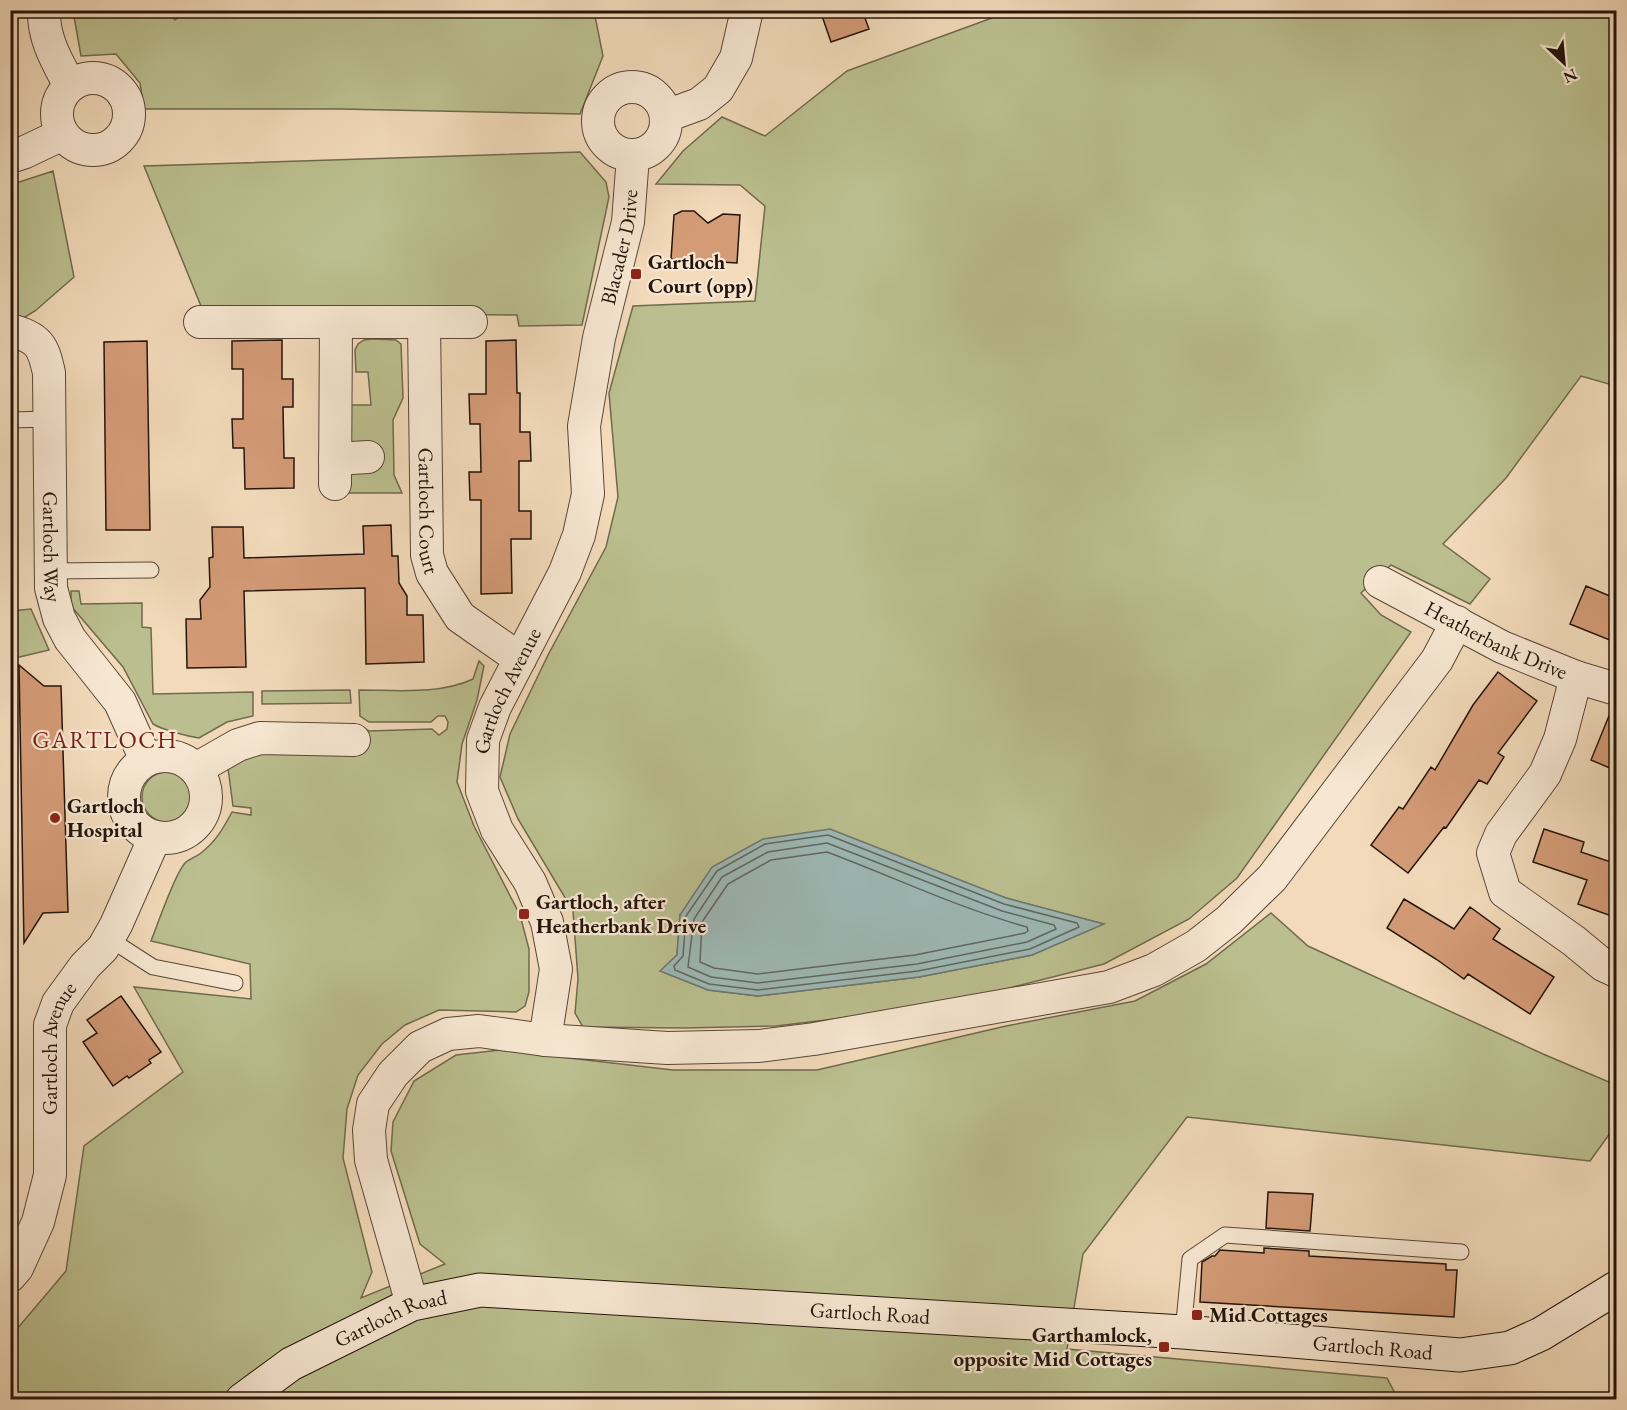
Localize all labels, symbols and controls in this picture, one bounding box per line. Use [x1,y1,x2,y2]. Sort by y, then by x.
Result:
north arrow [1534,33,1594,93]
text: N [1560,64,1581,88]
street label: Blacader Drive [594,189,643,308]
place label: Gartloch Court (opp) [648,248,753,299]
marker: Gartloch Court (opp) [629,267,643,281]
street label: Gartloch Court [413,448,446,577]
street label: Gartloch Way [37,491,68,606]
street label: Heatherbank Drive [1420,594,1572,685]
street label: Gartloch Avenue [469,623,547,754]
district label: GARTLOCH [32,724,178,755]
place label: Gartloch Hospital [67,792,145,843]
marker: Gartloch Hospital [48,811,62,825]
place label: Gartloch, after Heatherbank Drive [536,888,706,939]
marker: Gartloch, after Heatherbank Drive [517,907,531,921]
street label: Gartloch Avenue [36,976,82,1115]
street label: Gartloch Road [330,1283,450,1353]
street label: Gartloch Road [809,1296,931,1330]
place label: Mid Cottages [1209,1301,1328,1328]
marker: Mid Cottages [1190,1308,1204,1322]
place label: Garthamlock, opposite Mid Cottages [953,1321,1152,1372]
street label: Gartloch Road [1312,1329,1434,1366]
marker: Garthamlock, opposite Mid Cottages [1157,1340,1171,1354]

